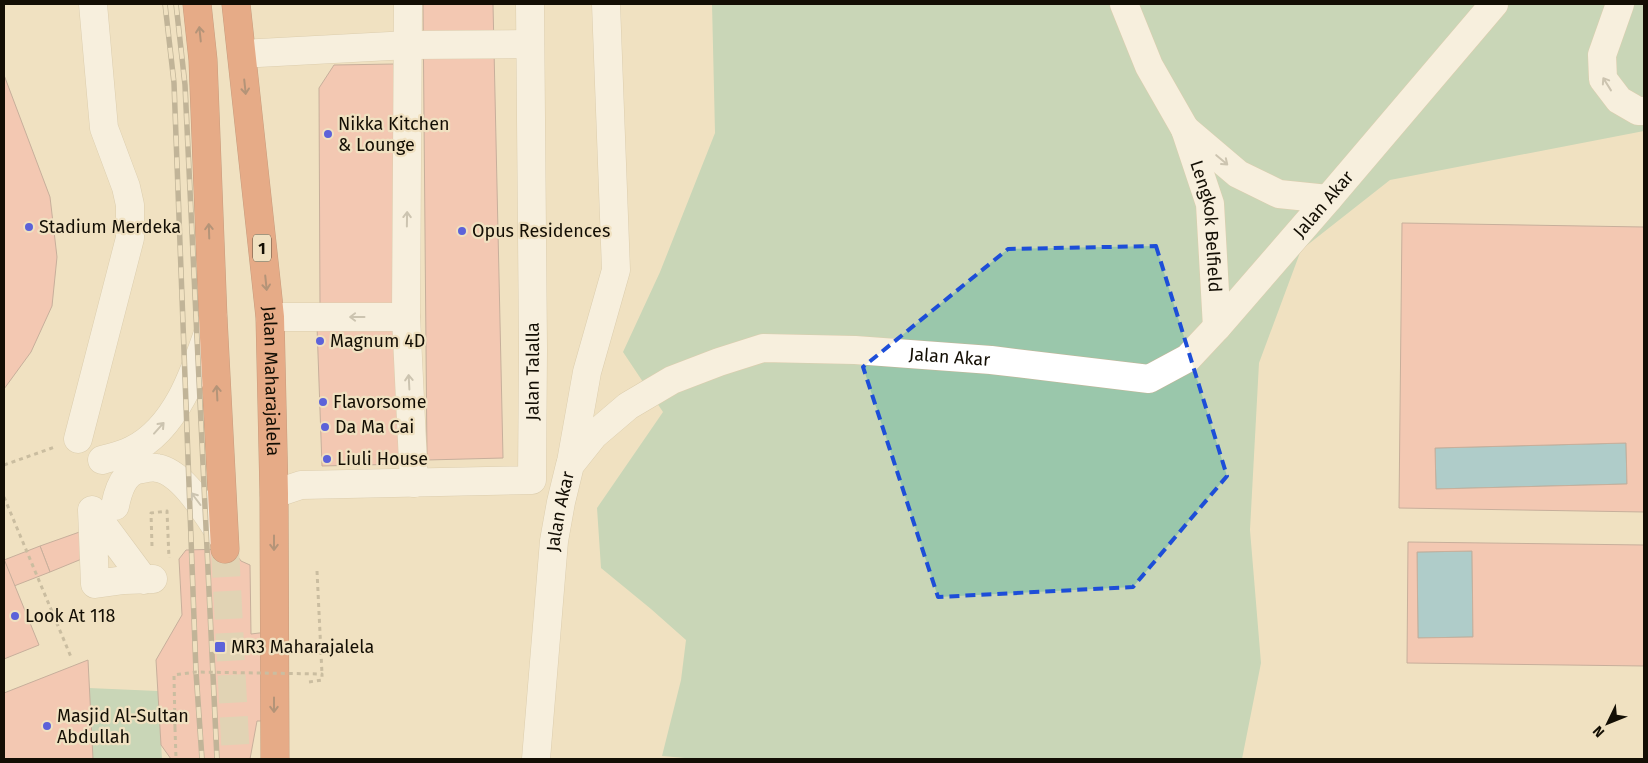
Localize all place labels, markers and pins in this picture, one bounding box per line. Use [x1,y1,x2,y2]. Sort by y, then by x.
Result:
place label: Nikka Kitchen & Lounge [338,113,450,156]
marker: Nikka Kitchen & Lounge [322,128,334,140]
place label: Stadium Merdeka [39,216,181,238]
place label: Opus Residences [472,220,610,242]
marker: Stadium Merdeka [23,221,35,233]
marker: Opus Residences [456,225,468,237]
place label: Magnum 4D [330,330,425,352]
marker: Magnum 4D [314,335,326,347]
place label: Flavorsome [333,391,427,413]
marker: Flavorsome [317,396,329,408]
place label: Da Ma Cai [335,416,414,438]
marker: Da Ma Cai [319,421,331,433]
place label: Liuli House [337,448,428,470]
marker: Liuli House [321,453,333,465]
place label: Look At 118 [25,605,115,627]
marker: Look At 118 [9,610,21,622]
place label: MR3 Maharajalela [231,636,374,658]
marker: MR3 Maharajalela [213,640,227,654]
place label: Masjid Al-Sultan Abdullah [57,705,189,748]
marker: Masjid Al-Sultan Abdullah [41,720,53,732]

